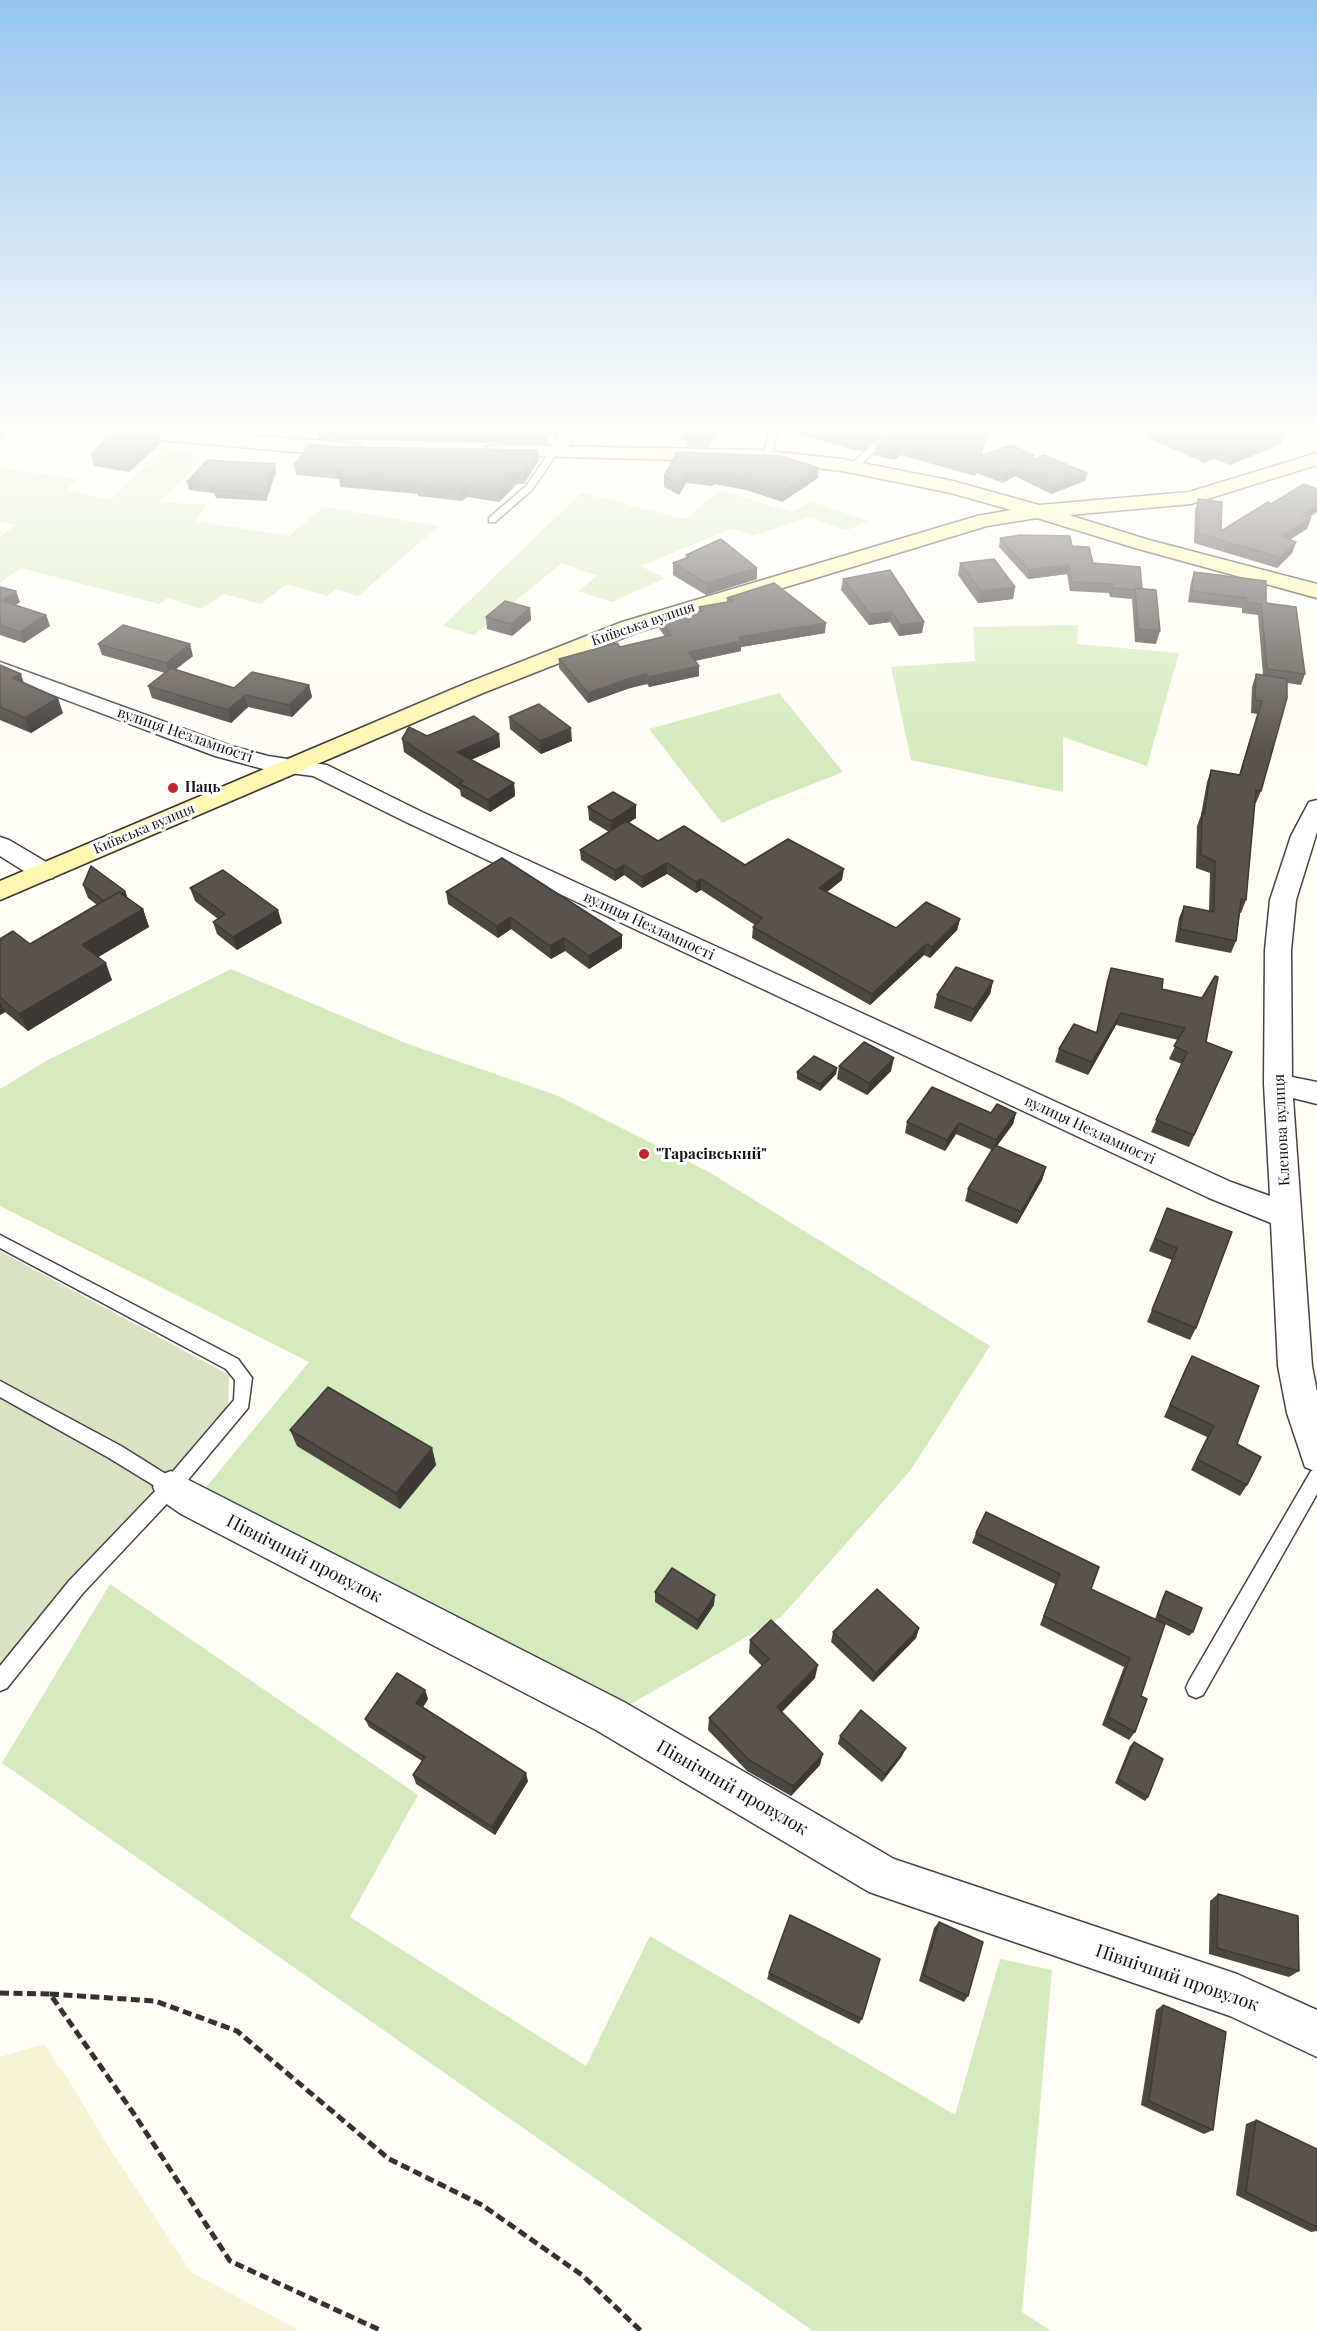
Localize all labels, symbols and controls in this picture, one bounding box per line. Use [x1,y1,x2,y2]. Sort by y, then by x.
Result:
street label: Київська вулиця [589,598,697,650]
street label: вулиця Незламності [115,703,255,767]
place label: Паць [185,780,220,796]
marker: Паць [166,781,180,795]
street label: Київська вулиця [91,800,197,858]
street label: вулиця Незламності [581,888,717,964]
street label: Кленова вулиця [1270,1074,1294,1186]
street label: вулиця Незламності [1022,1092,1158,1168]
place label: "Тарасівський" [656,1145,767,1163]
marker: "Тарасівський" [637,1147,651,1161]
street label: Північний провулок [223,1510,385,1608]
street label: Північний провулок [652,1736,812,1840]
street label: Північний провулок [1092,1940,1262,2016]

